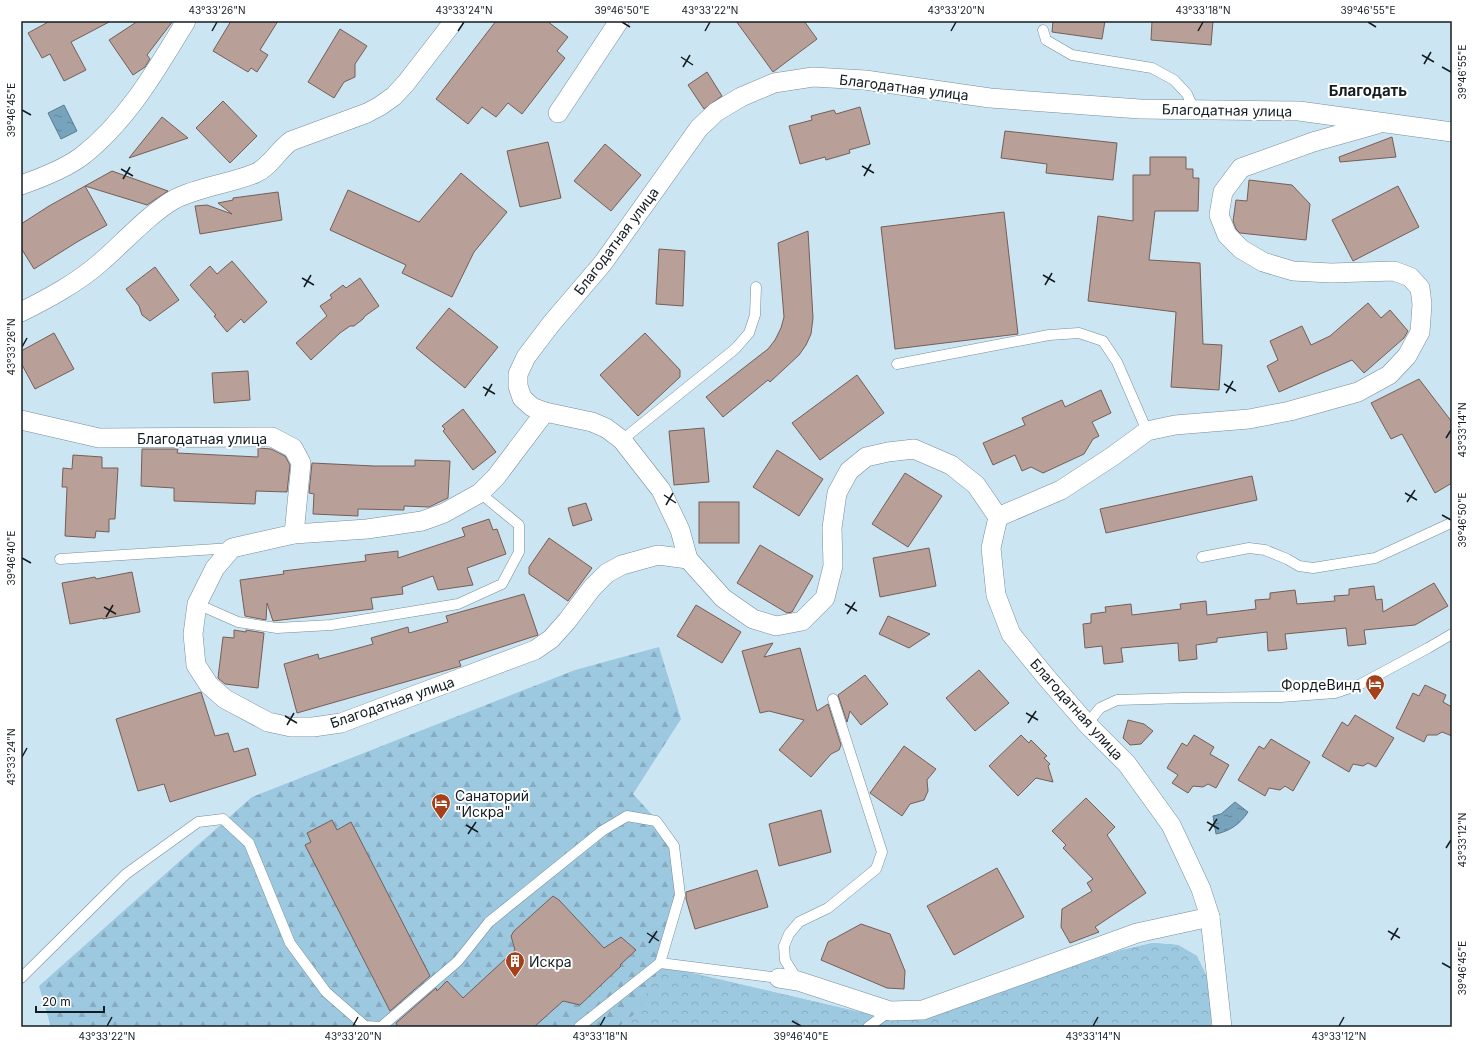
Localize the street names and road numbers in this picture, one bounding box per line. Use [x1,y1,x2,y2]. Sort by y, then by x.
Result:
street label: Благодатная улица [838,71,970,103]
street label: Благодатная улица [1162,100,1292,120]
street label: Благодатная улица [570,184,662,298]
street label: Благодатная улица [137,430,267,447]
street label: Благодатная улица [1027,655,1127,763]
street label: Благодатная улица [328,673,456,731]

